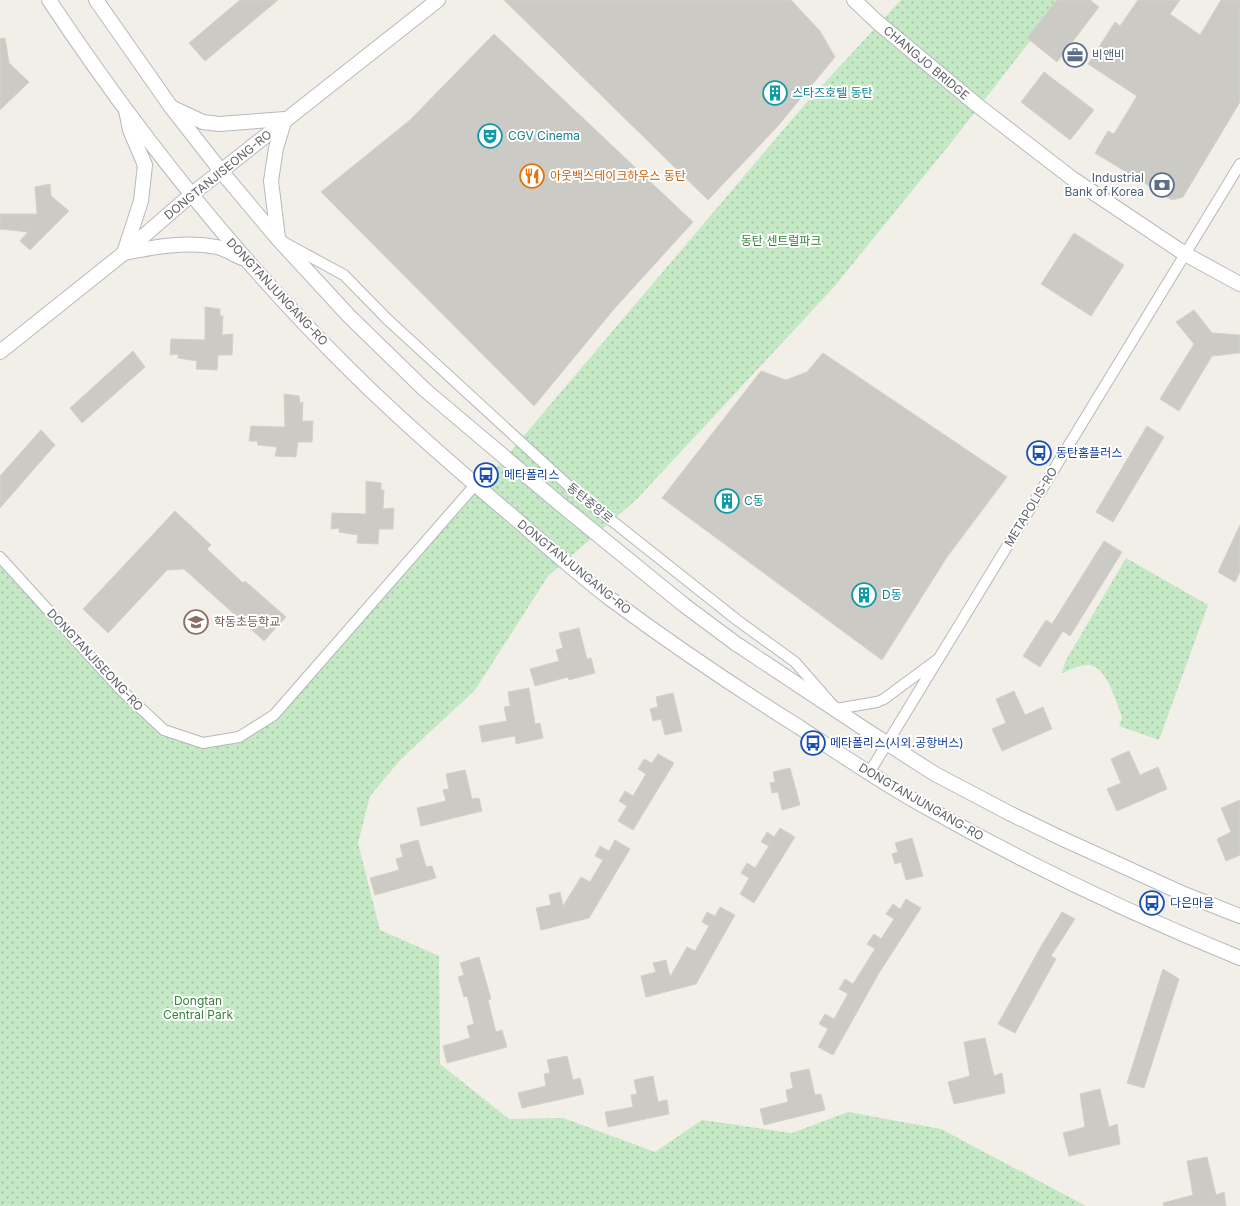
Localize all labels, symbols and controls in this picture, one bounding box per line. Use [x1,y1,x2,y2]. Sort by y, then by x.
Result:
street label: CHANGJO BRIDGE [881,22,972,103]
office icon: 비앤비 [1062,42,1088,68]
place label: 비앤비 [1092,47,1125,62]
building icon: 스타즈호텔 동탄 [762,80,788,106]
place label: 스타즈호텔 동탄 [792,85,873,100]
theatre icon: CGV Cinema [477,123,503,149]
street label: DONGTANJISEONG-RO [161,127,275,223]
place label: CGV Cinema [508,128,580,143]
restaurant icon: 아웃백스테이크하우스 동탄 [519,163,545,189]
place label: 아웃백스테이크하우스 동탄 [550,168,686,183]
place label: Industrial Bank of Korea [1064,170,1144,199]
bank icon: Industrial Bank of Korea [1149,172,1175,198]
park label: 동탄 센트럴파크 [741,233,821,248]
street label: DONGTANJUNGANG-RO [224,235,331,349]
bus stop icon: 동탄홈플러스 [1026,440,1052,466]
place label: 동탄홈플러스 [1056,445,1122,460]
bus stop icon: 메타폴리스 [473,462,499,488]
street label: METAPOLIS-RO [1001,464,1060,549]
place label: 메타폴리스 [504,467,559,482]
street label: 동탄중앙로 [564,479,616,526]
building icon: C동 [714,488,740,514]
place label: C동 [744,493,764,508]
street label: DONGTANJUNGANG-RO [515,516,634,617]
building icon: D동 [851,582,877,608]
place label: D동 [882,587,902,602]
street label: DONGTANJISEONG-RO [44,606,147,714]
school or university icon: 학동초등학교 [183,609,209,635]
place label: 학동초등학교 [214,614,280,629]
bus stop icon: 메타폴리스(시외.공항버스) [800,730,826,756]
place label: 메타폴리스(시외.공항버스) [830,735,964,750]
street label: DONGTANJUNGANG-RO [856,760,986,843]
bus stop icon: 다은마을 [1139,890,1165,916]
place label: 다은마을 [1170,895,1214,910]
park label: Dongtan Central Park [163,993,233,1022]

